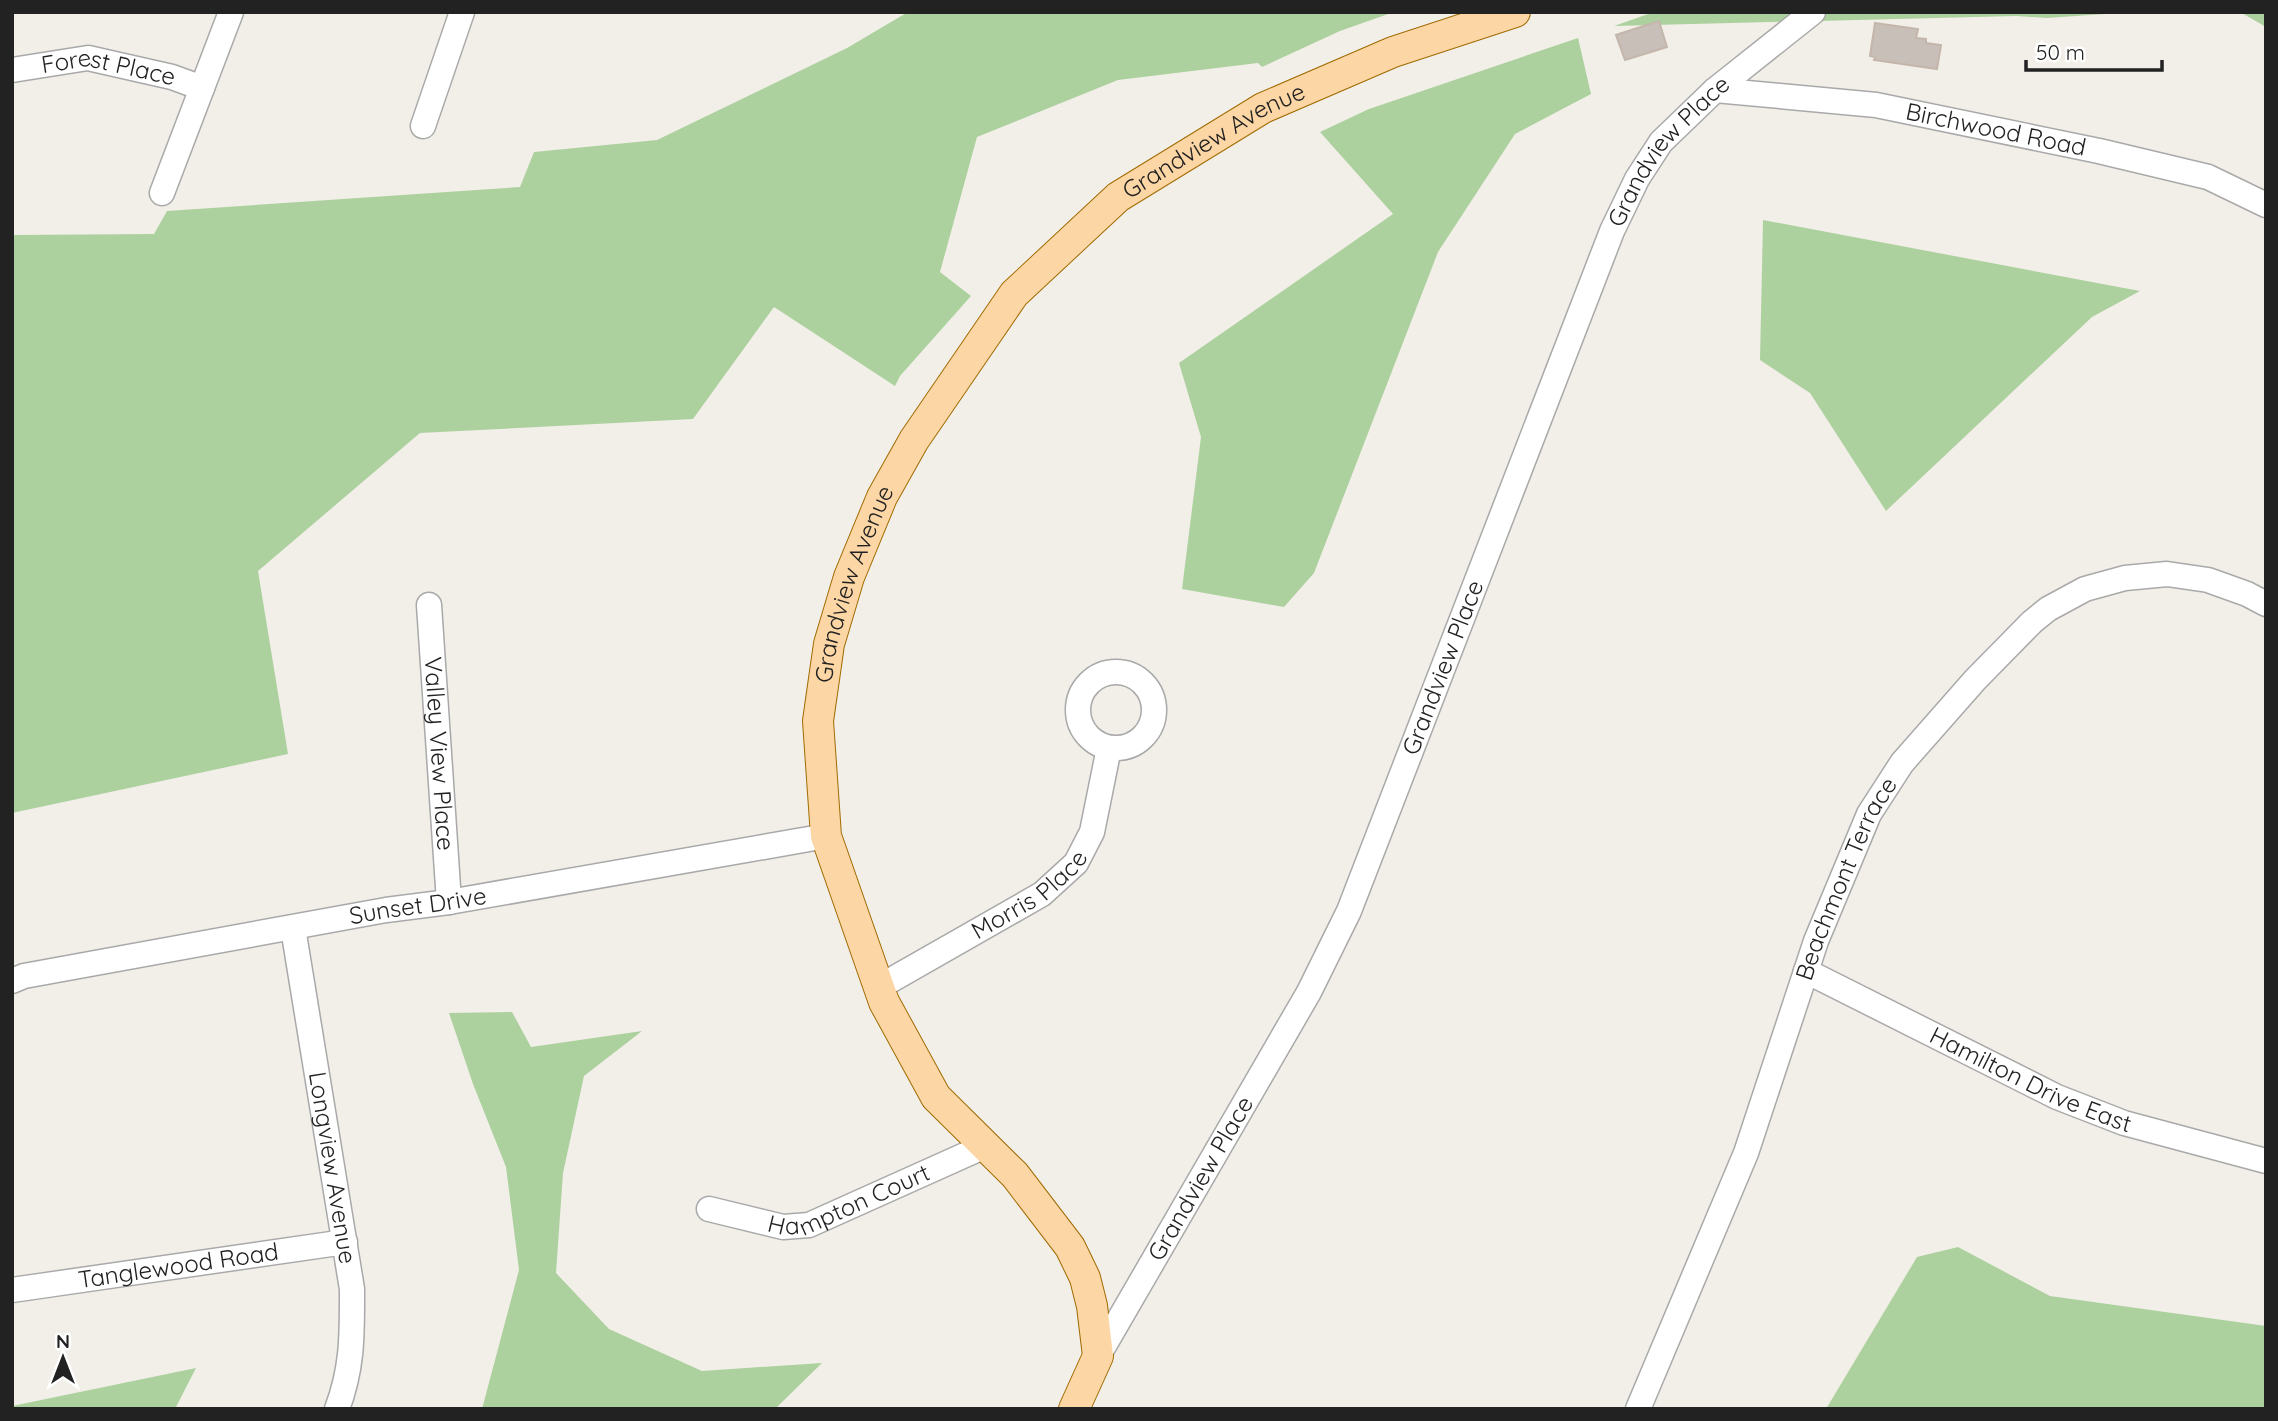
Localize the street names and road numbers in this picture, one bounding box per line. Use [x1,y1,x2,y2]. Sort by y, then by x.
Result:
street label: Forest Place [39,42,179,91]
street label: Grandview Place [1600,68,1735,231]
street label: Grandview Avenue [1116,76,1309,205]
street label: Birchwood Road [1903,96,2089,162]
street label: Grandview Avenue [808,479,900,685]
street label: Grandview Place [1395,576,1490,759]
street label: Valley View Place [419,656,462,852]
street label: Beachmont Terrace [1788,771,1903,984]
street label: Morris Place [966,846,1094,945]
street label: Sunset Drive [347,880,489,930]
street label: Hamilton Drive East [1925,1020,2135,1138]
street label: Longview Avenue [303,1069,364,1266]
street label: Grandview Place [1141,1091,1259,1266]
street label: Hampton Court [765,1157,934,1242]
street label: Tanglewood Road [76,1236,280,1294]

